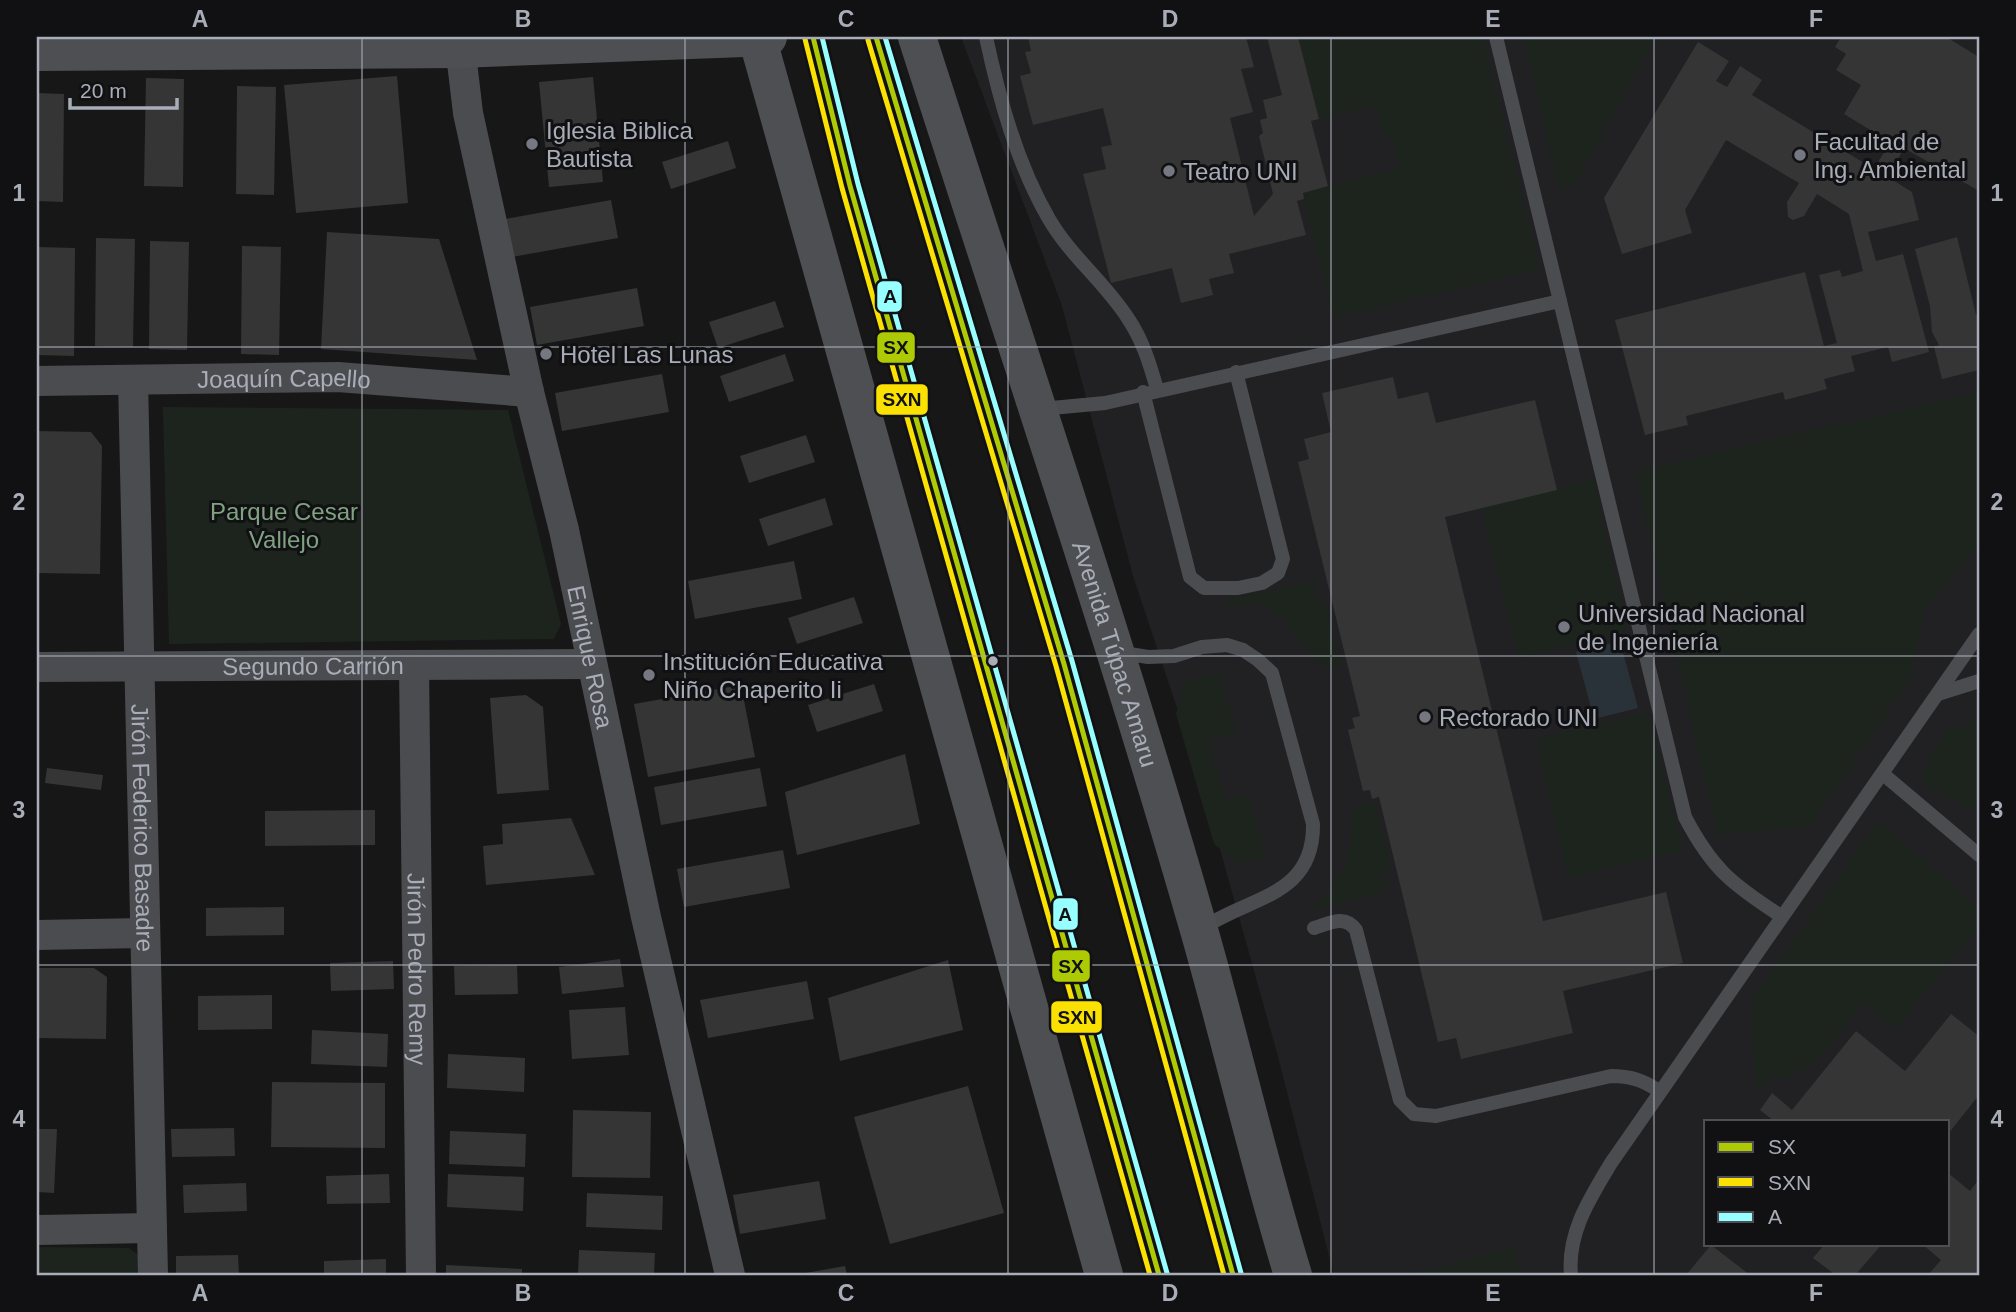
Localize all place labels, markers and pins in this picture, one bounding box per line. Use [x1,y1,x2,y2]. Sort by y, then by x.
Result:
place label: Iglesia Biblica Bautista [546,117,693,172]
place label: Facultad de Ing. Ambiental [1814,128,1966,183]
marker: Iglesia Biblica Bautista [524,136,540,152]
marker: Facultad de Ing. Ambiental [1792,147,1808,163]
place label: Teatro UNI [1183,158,1298,185]
marker: Teatro UNI [1161,163,1177,179]
place label: Hotel Las Lunas [560,341,733,368]
marker: Hotel Las Lunas [538,346,554,362]
place label: Universidad Nacional de Ingeniería [1578,600,1805,655]
marker: Universidad Nacional de Ingeniería [1556,619,1572,635]
place label: Institución Educativa Niño Chaperito Ii [663,648,884,703]
unlabelled marker [986,654,1000,668]
marker: Institución Educativa Niño Chaperito Ii [641,667,657,683]
place label: Rectorado UNI [1439,704,1598,731]
marker: Rectorado UNI [1417,709,1433,725]

